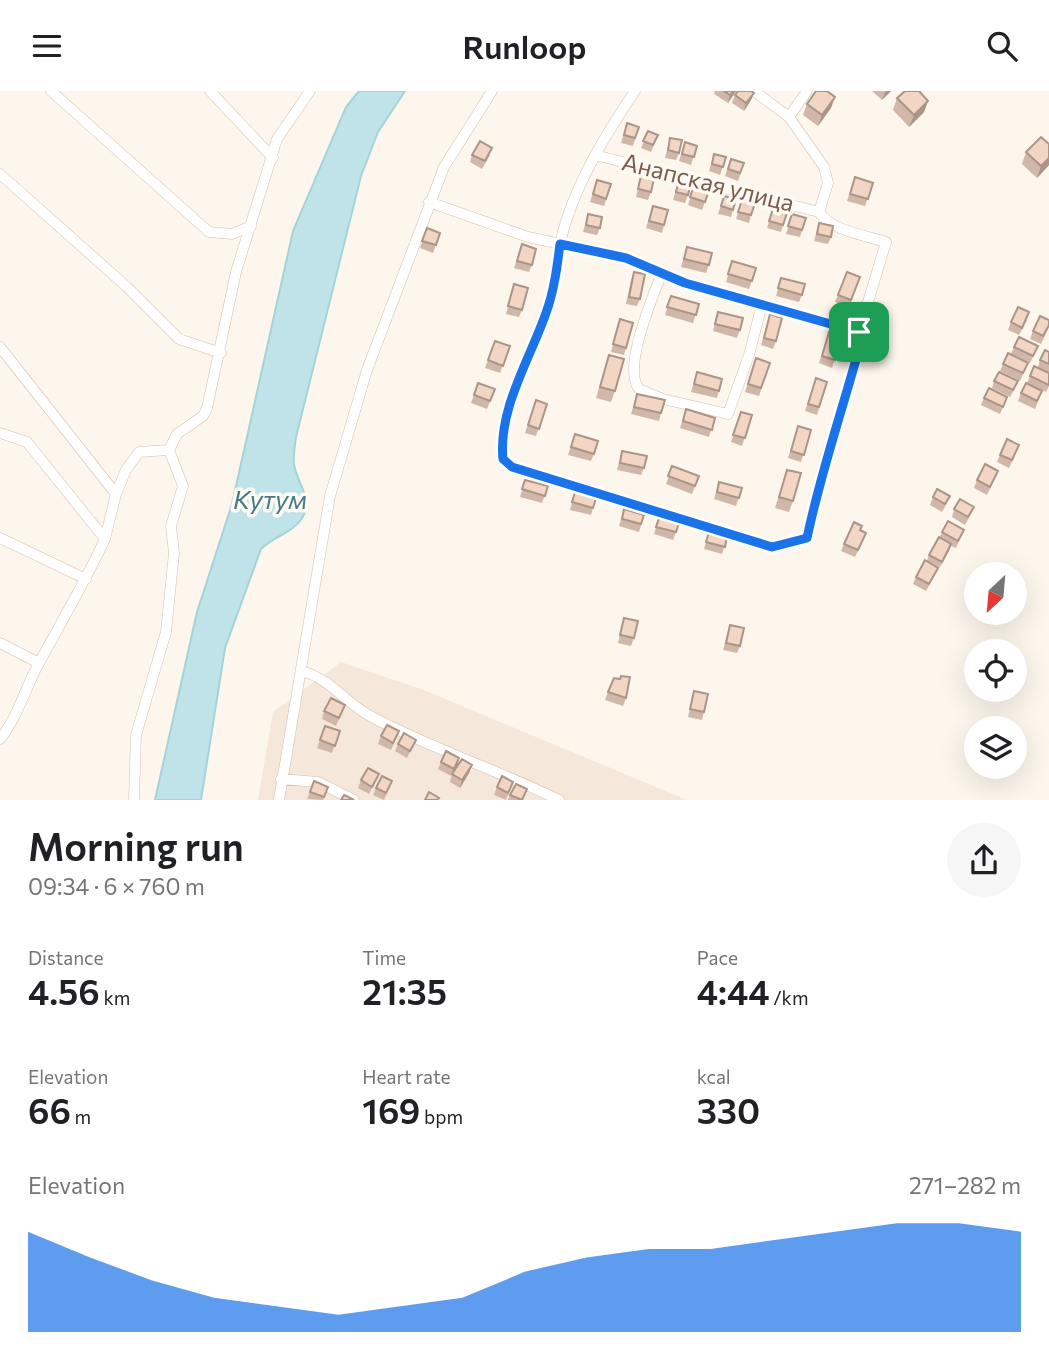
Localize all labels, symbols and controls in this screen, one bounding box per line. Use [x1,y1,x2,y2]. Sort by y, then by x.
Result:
text: Runloop [463,26,586,66]
icon: menu [28,27,66,65]
icon: search [983,27,1021,65]
street label: Анапская улица [619,146,797,217]
pin [829,302,889,362]
icon: arrive [840,313,878,351]
water label: Кутум [233,483,307,514]
north arrow [964,562,1027,625]
map controls [964,562,1027,779]
button: locate [964,639,1027,702]
button: layers [964,716,1027,779]
text: Morning run [28,822,244,869]
button: share [947,823,1021,897]
text: 09:34 · 6 × 760 m [28,872,205,900]
text: Distance [28,946,104,969]
text: Time [362,946,406,969]
text: Pace [697,946,738,969]
text: 4.56 [28,969,100,1012]
text: 21:35 [362,969,447,1012]
text: 4:44 [697,969,770,1012]
text: km [100,986,130,1009]
text: /km [770,986,809,1009]
text: Elevation [28,1065,108,1088]
text: Heart rate [362,1065,451,1088]
text: kcal [697,1065,731,1088]
text: 66 [28,1088,71,1131]
text: 169 [362,1088,420,1131]
text: 330 [697,1088,760,1131]
text: m [71,1105,91,1128]
text: bpm [420,1105,463,1128]
text: Elevation [28,1171,125,1199]
text: 271–282 m [909,1171,1021,1199]

